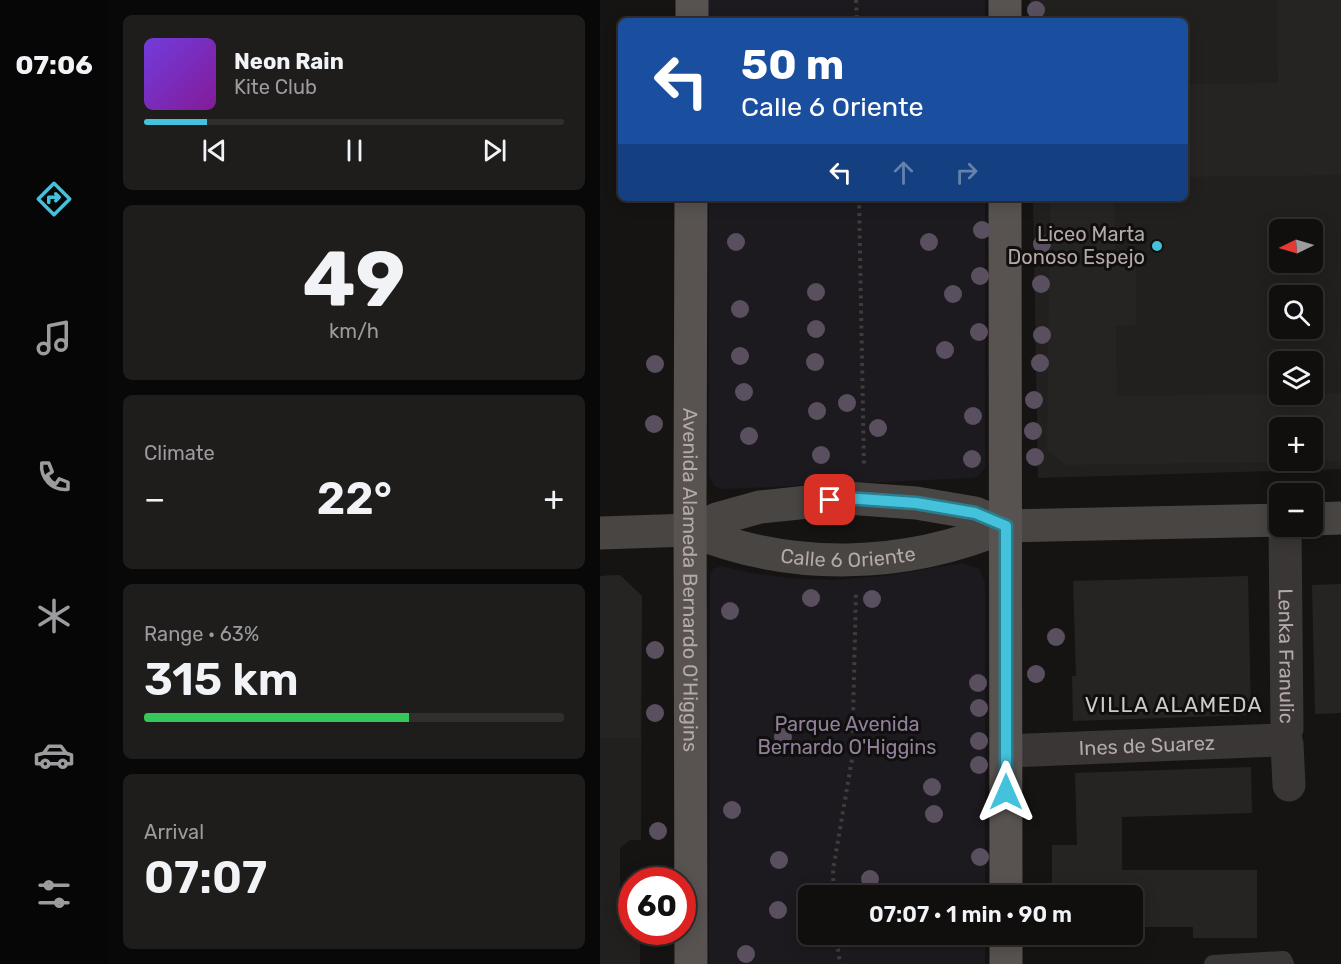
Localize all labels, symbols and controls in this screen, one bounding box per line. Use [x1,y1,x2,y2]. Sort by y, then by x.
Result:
text: 50 m [741,40,844,90]
icon: left [642,42,720,120]
text: Neon Rain [234,48,344,75]
text: 07:06 [15,49,93,81]
text: Kite Club [234,75,317,99]
text: Calle 6 Oriente [741,91,924,123]
icon: previous [198,134,231,167]
icon: pause [338,134,371,167]
icon: next [478,134,511,167]
icon: left [824,156,857,189]
icon: ahead [887,156,920,189]
icon: right [950,156,983,189]
icon: directions [33,178,75,220]
north arrow [1269,219,1323,273]
map controls [1269,219,1323,537]
place label: Liceo Marta Donoso Espejo [1008,222,1145,269]
text: 49 [303,233,405,326]
marker: Liceo Marta Donoso Espejo [1150,239,1164,253]
button: search [1269,285,1323,339]
icon: music [33,317,75,359]
text: km/h [329,319,379,343]
button: layers [1269,351,1323,405]
street label: Avenida Alameda Bernardo O'Higgins [678,408,703,752]
button: + [1269,417,1323,471]
text: Climate [144,441,215,465]
icon: phone [33,456,75,498]
text: 22° [317,472,392,525]
pin [804,474,855,525]
text: − [144,479,165,518]
text: + [543,479,564,518]
icon: arrive [813,483,846,516]
button: − [1269,483,1323,537]
street label: Calle 6 Oriente [779,541,917,572]
street label: Lenka Franulic [1274,588,1299,724]
icon: climate [33,595,75,637]
text: Range · 63% [144,622,259,646]
text: 315 km [144,653,299,706]
district label: VILLA ALAMEDA [1085,692,1263,717]
park label: Parque Avenida Bernardo O'Higgins [757,712,937,759]
street label: Ines de Suarez [1078,731,1215,760]
icon: car [33,734,75,776]
position arrow [974,760,1038,824]
text: Arrival [144,820,204,844]
text: 07:07 [144,851,267,904]
speed limit sign: 60 [618,867,696,945]
icon: filters [33,873,75,915]
text: 07:07 · 1 min · 90 m [869,901,1072,928]

